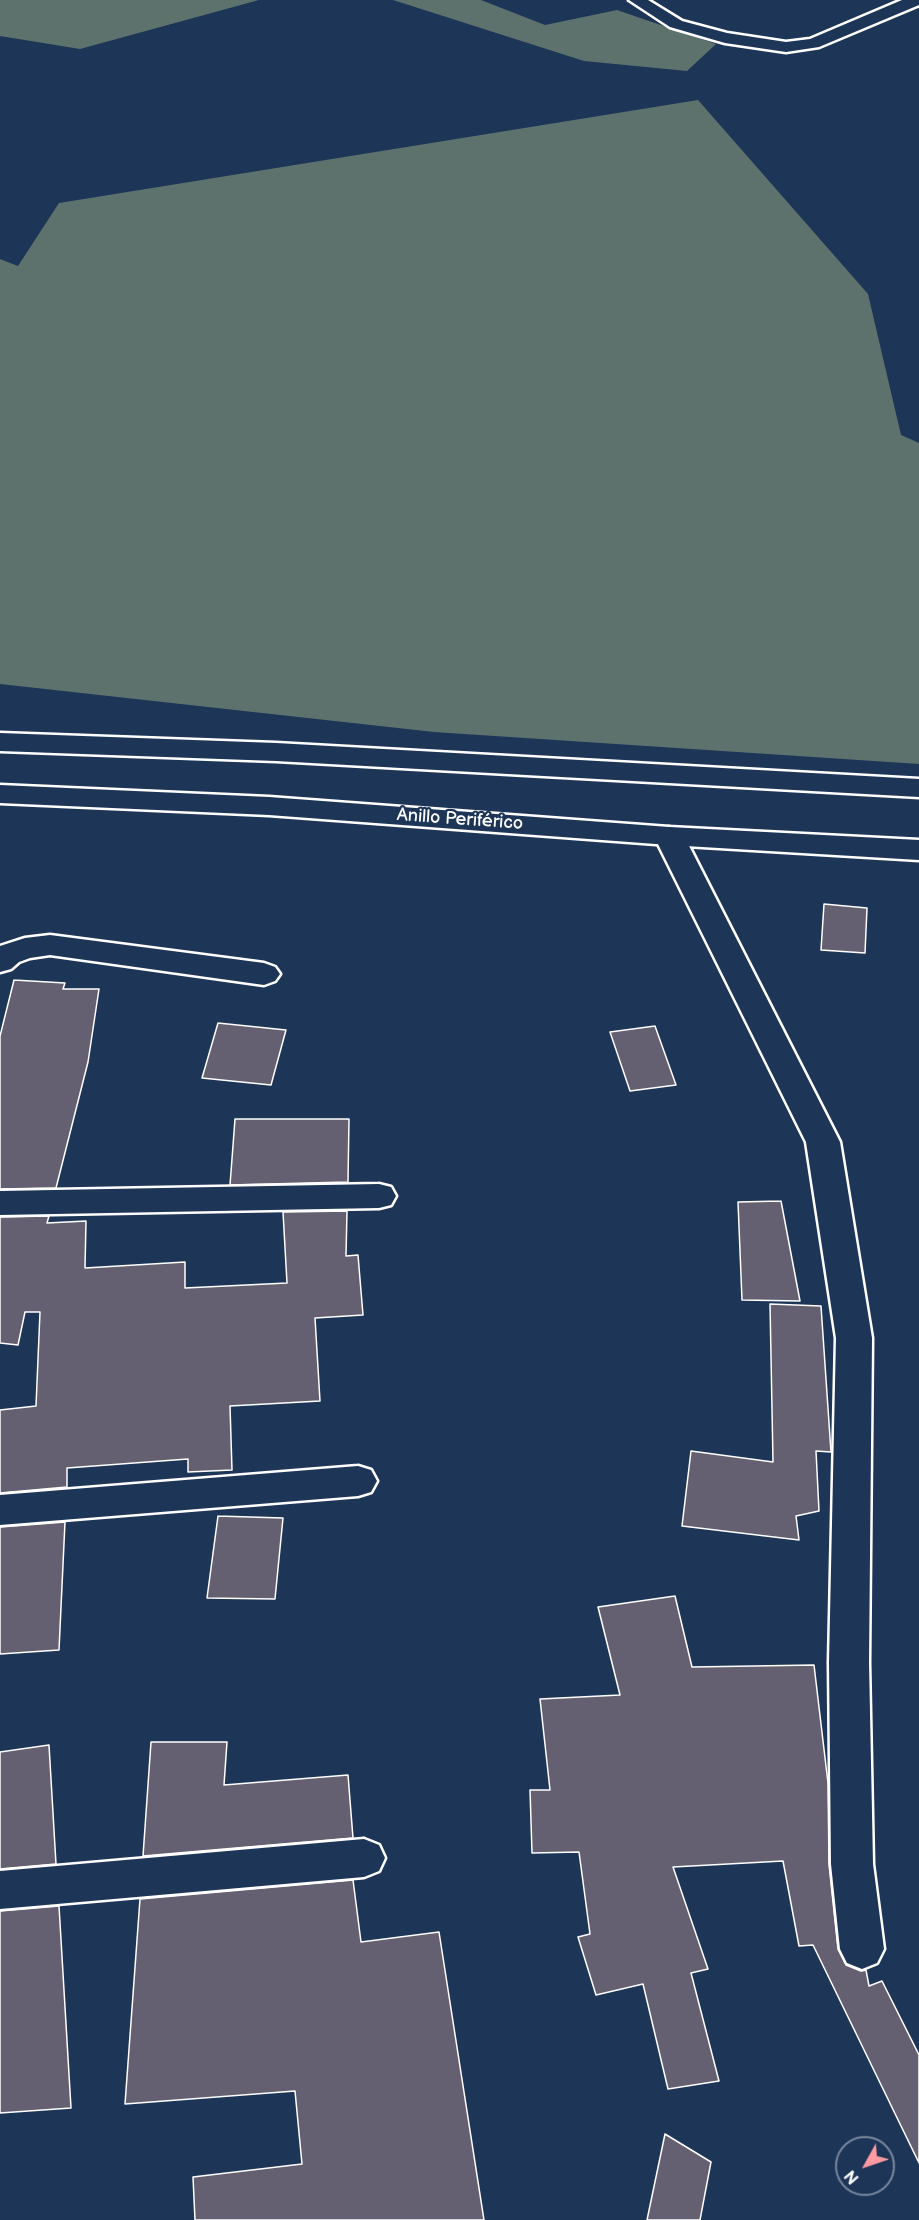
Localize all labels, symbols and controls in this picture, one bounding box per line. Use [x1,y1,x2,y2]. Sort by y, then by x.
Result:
street label: Anillo Periférico [396,805,524,835]
north arrow [835,2136,895,2196]
text: N [841,2166,864,2187]

